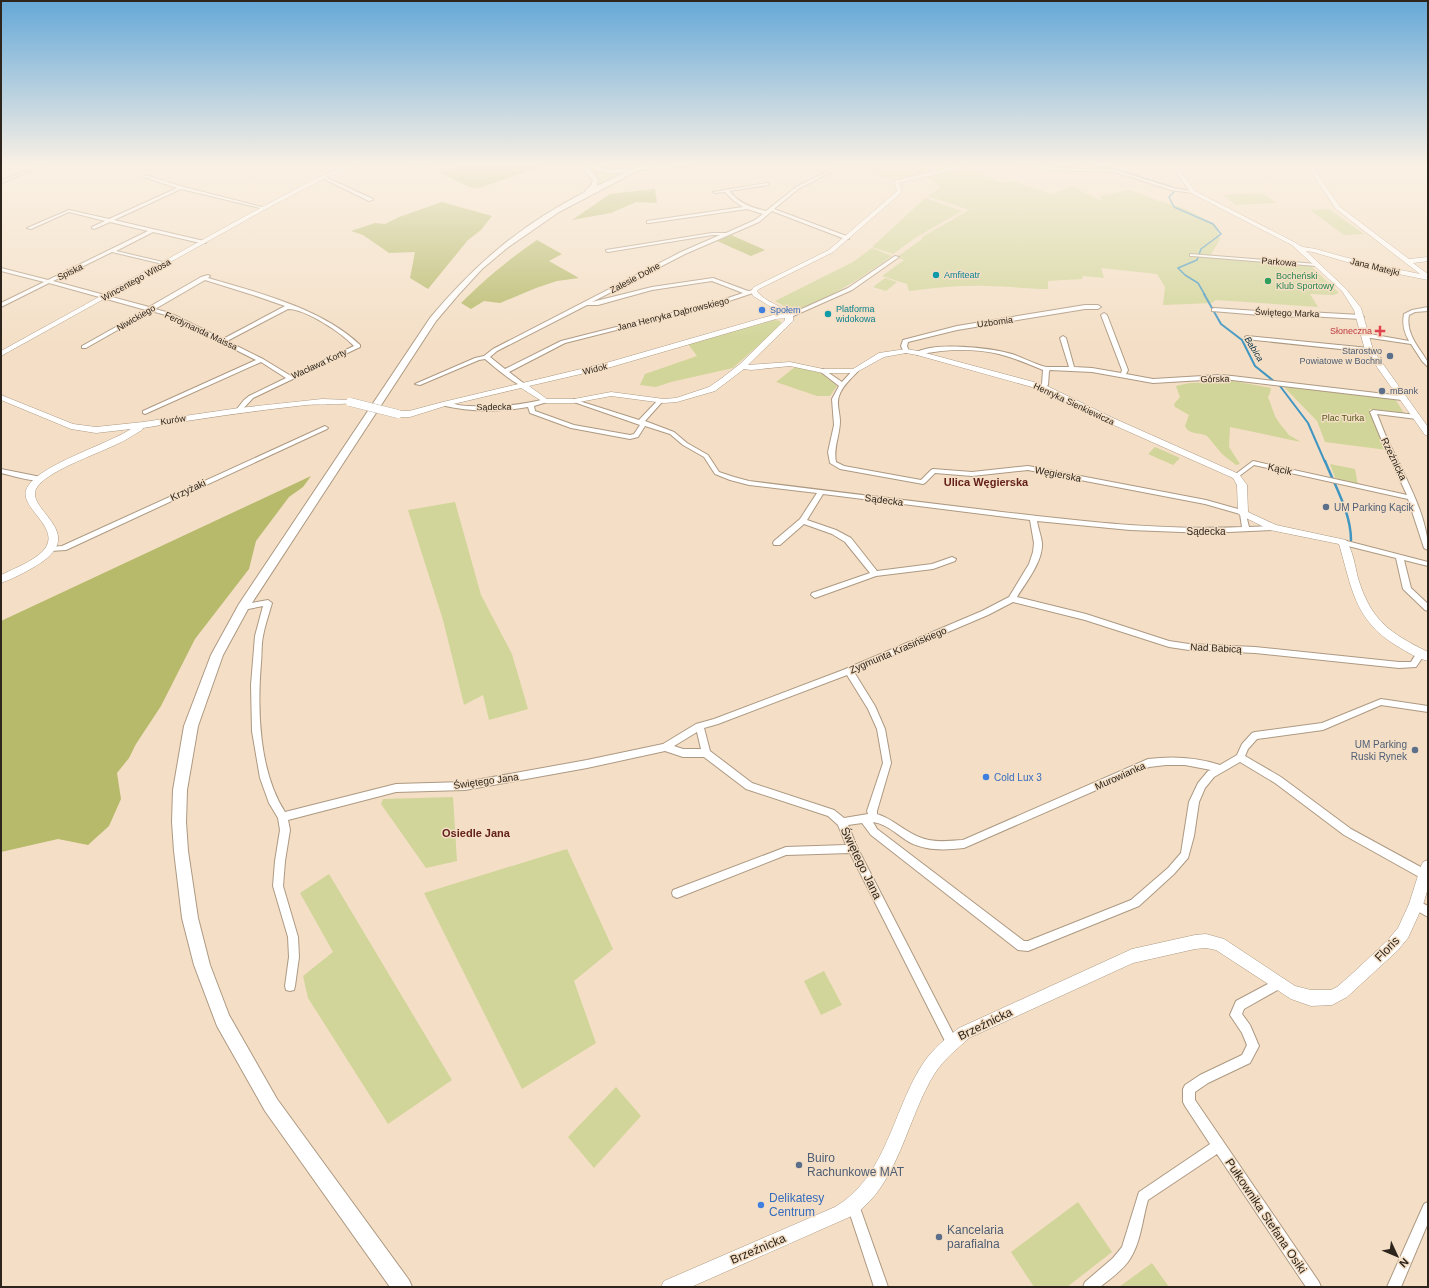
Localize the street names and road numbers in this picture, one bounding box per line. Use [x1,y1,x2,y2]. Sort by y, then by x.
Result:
street label: Parkowa [1261,255,1297,269]
street label: Jana Matejki [1349,256,1401,278]
street label: Wincentego Witosa [100,257,172,303]
street label: Zalesie Dolne [608,261,662,295]
street label: Spiska [56,262,84,282]
street label: Jana Henryka Dąbrowskiego [616,295,730,333]
street label: Niwickiego [115,303,157,333]
street label: Świętego Marka [1255,306,1319,319]
street label: Ferdynanda Maissa [163,310,239,352]
street label: Uzbornia [976,315,1014,329]
street label: Wacława Korty [290,347,349,381]
street label: Widok [582,361,609,377]
street label: Górska [1200,374,1230,384]
street label: Henryka Sienkiewicza [1032,381,1116,427]
street label: Sądecka [476,402,512,412]
street label: Kurów [160,413,187,427]
street label: Rzeźnicka [1379,436,1409,483]
street label: Kącik [1267,461,1294,477]
street label: Węgierska [1034,464,1083,484]
street label: Krzyżaki [169,477,207,503]
street label: Sądecka [864,492,904,508]
street label: Sądecka [1187,526,1226,537]
street label: Zygmunta Krasińskiego [848,624,949,675]
street label: Nad Babicą [1190,641,1243,655]
street label: Murowianka [1093,760,1147,792]
street label: Świętego Jana [453,770,520,791]
street label: Świętego Jana [837,824,886,902]
street label: Floris [1372,934,1402,964]
street label: Brzeźnicka [956,1005,1015,1043]
street label: Pułkownika Stefana Osiki [1222,1156,1310,1276]
street label: Brzeźnicka [728,1231,788,1267]

